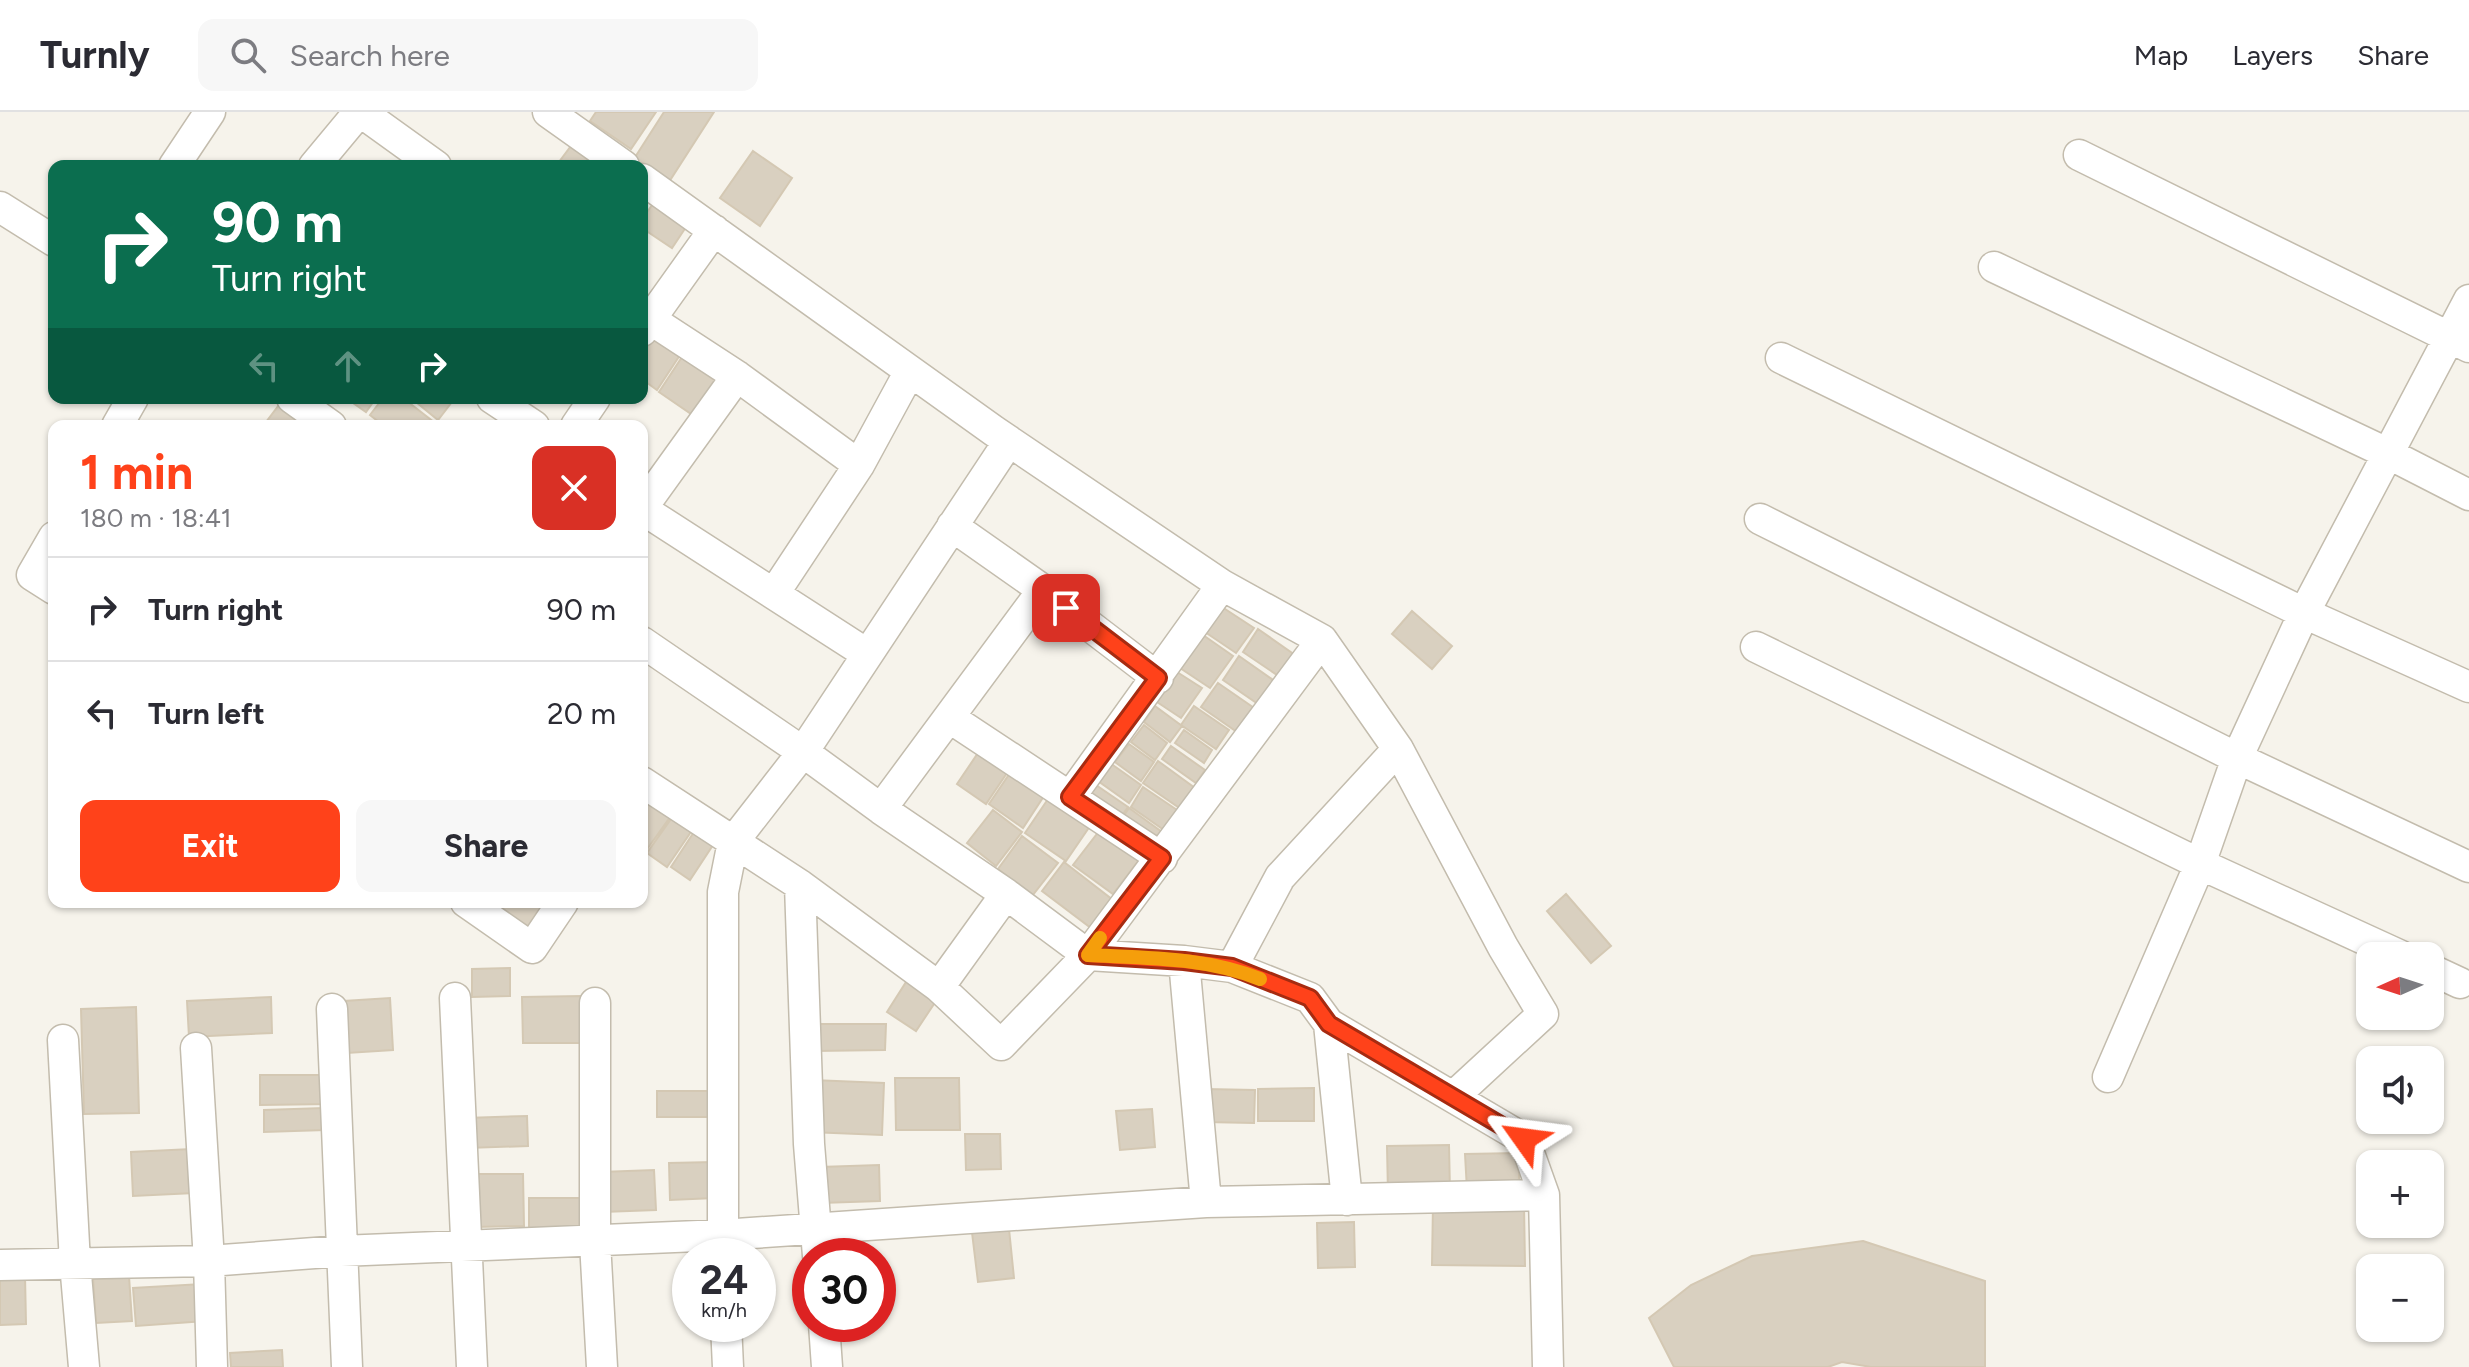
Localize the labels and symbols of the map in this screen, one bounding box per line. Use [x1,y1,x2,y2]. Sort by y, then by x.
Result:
pin [1032,574,1100,642]
north arrow [2356,942,2444,1030]
position arrow [1482,1097,1566,1181]
speed limit sign: 30 [792,1238,896,1342]

